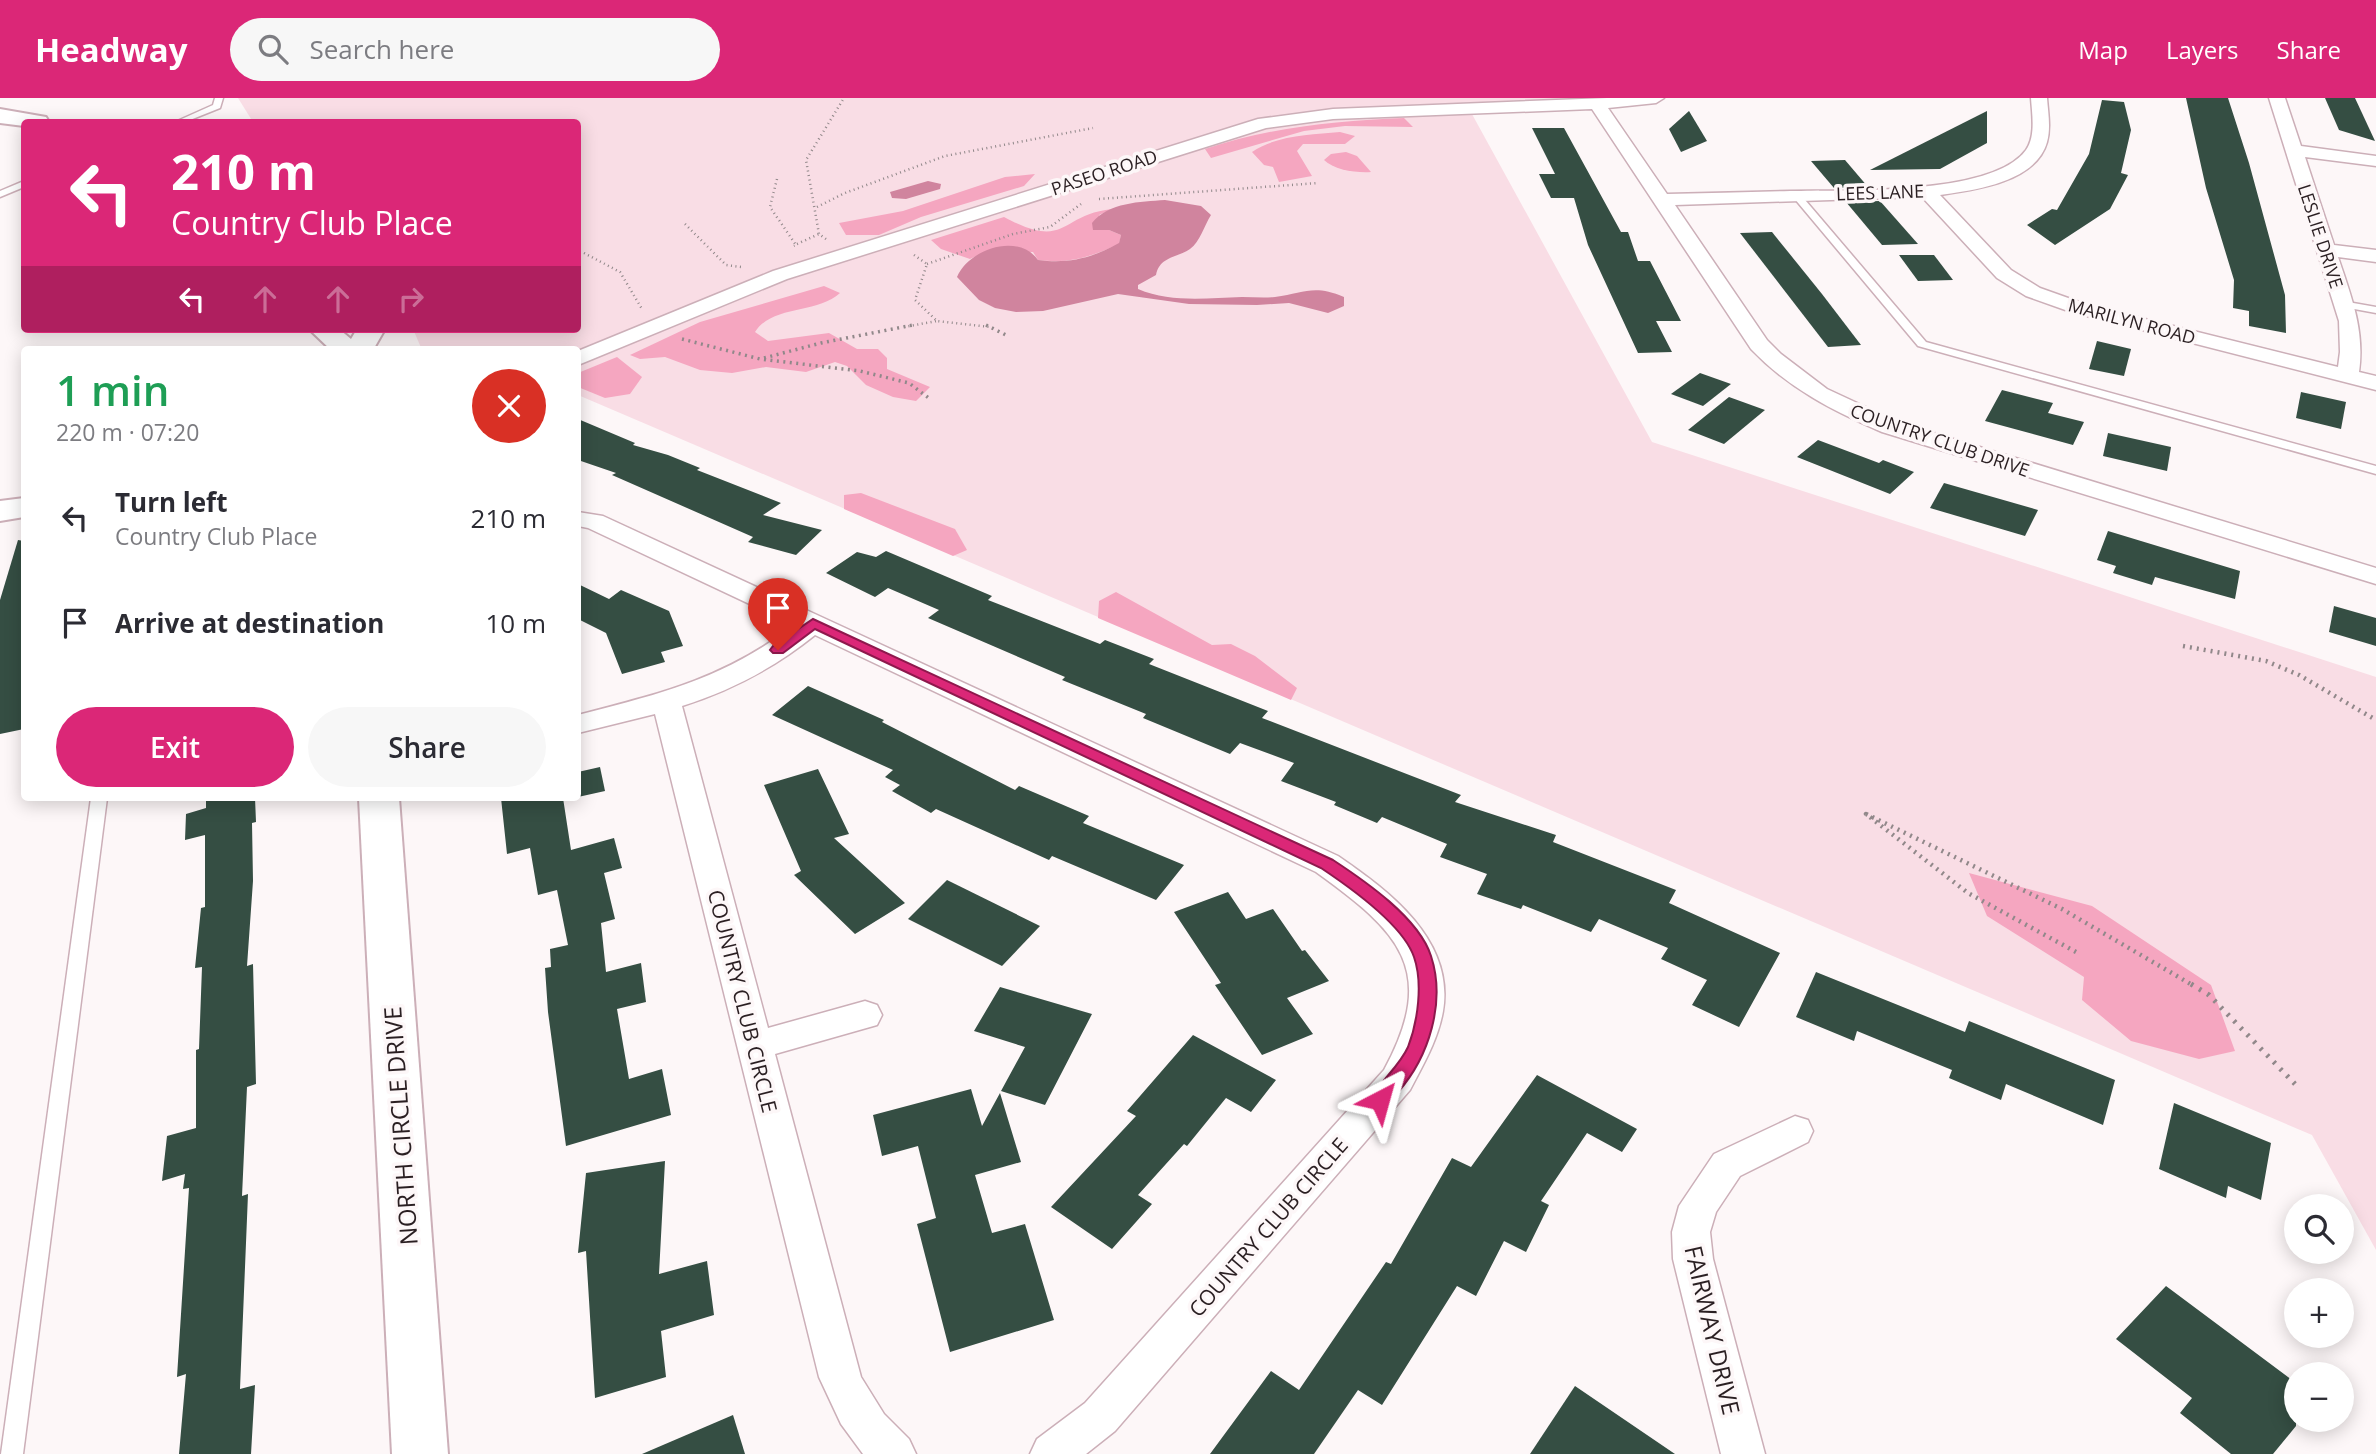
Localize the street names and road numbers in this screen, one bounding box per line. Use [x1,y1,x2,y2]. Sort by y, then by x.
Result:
street label: PASEO ROAD [1048,144,1160,200]
street label: LEES LANE [1835,178,1925,206]
street label: LESLIE DRIVE [2293,181,2349,291]
street label: MARILYN ROAD [2066,292,2198,350]
street label: COUNTRY CLUB DRIVE [1847,398,2033,482]
street label: COUNTRY CLUB CIRCLE [702,887,784,1115]
street label: NORTH CIRCLE DRIVE [375,1006,425,1246]
street label: COUNTRY CLUB CIRCLE [1182,1131,1354,1323]
street label: FAIRWAY DRIVE [1678,1242,1748,1418]

